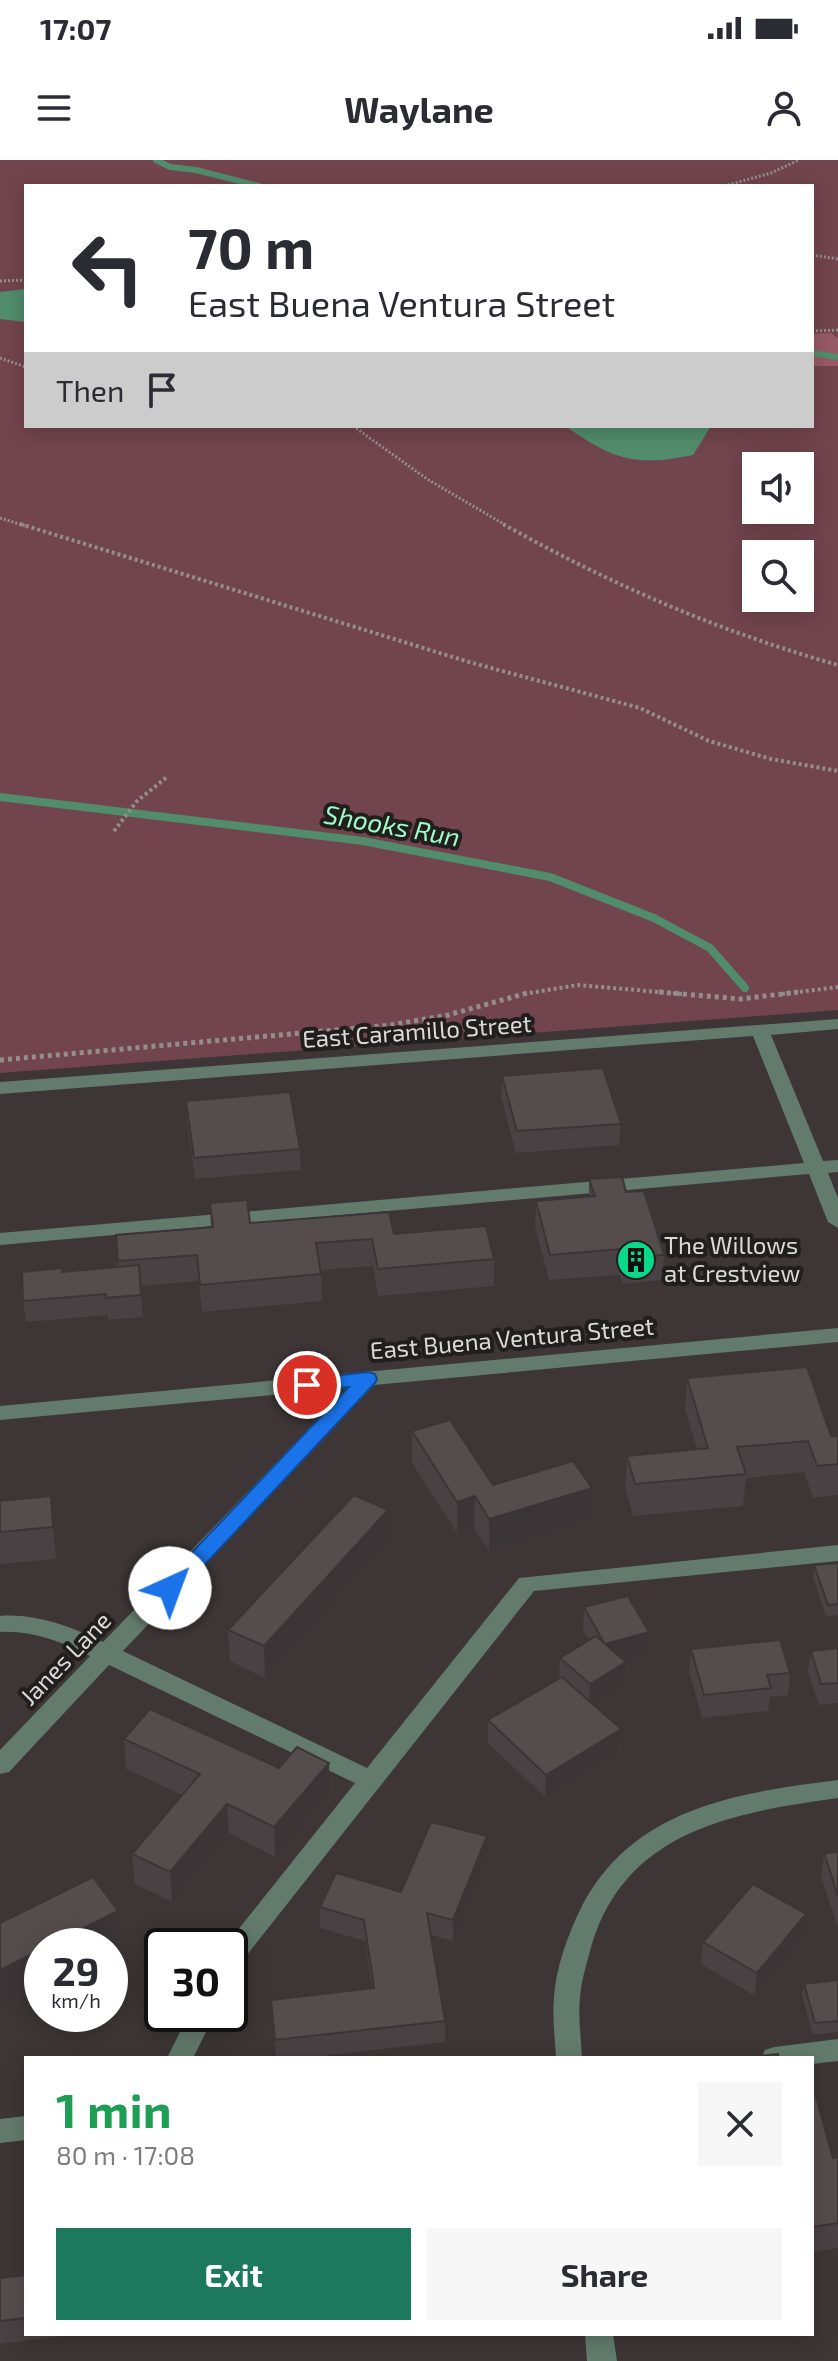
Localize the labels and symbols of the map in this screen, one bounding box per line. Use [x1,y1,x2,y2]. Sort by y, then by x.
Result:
water label: Shooks Run [322,797,463,852]
street label: East Caramillo Street [301,1008,533,1053]
place label: The Willows at Crestview [664,1230,800,1287]
building icon: The Willows at Crestview [615,1239,657,1281]
street label: East Buena Ventura Street [369,1311,655,1364]
pin [273,1351,341,1419]
position arrow [128,1546,212,1630]
street label: Janes Lane [13,1605,116,1710]
speed limit sign: 30 [144,1928,248,2032]

